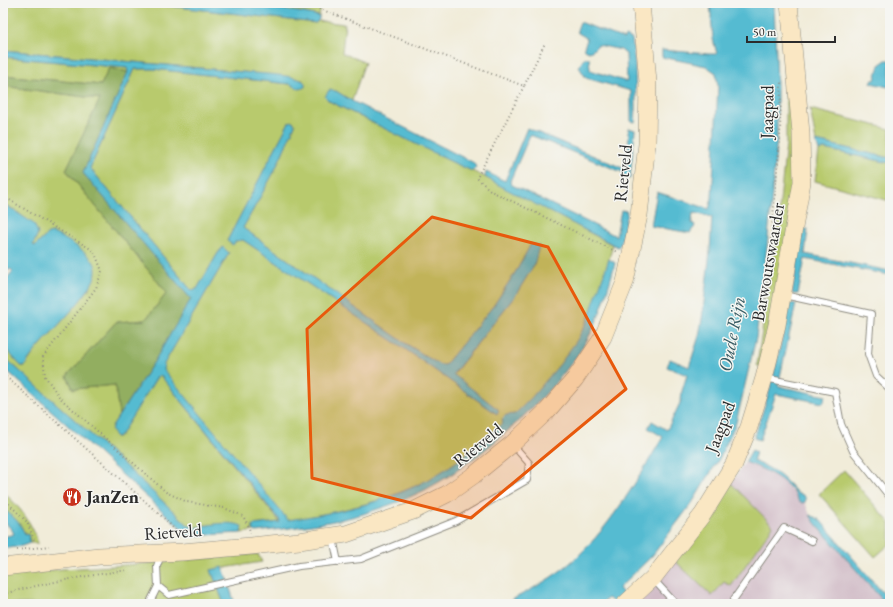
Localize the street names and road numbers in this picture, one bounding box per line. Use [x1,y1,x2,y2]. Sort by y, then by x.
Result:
street label: Jaagpad [754,84,778,141]
street label: Rietveld [608,142,637,203]
street label: Barwoutswaarder [746,201,789,323]
street label: Jaagpad [698,397,740,458]
street label: Rietveld [448,417,508,472]
street label: Rietveld [143,518,203,545]

